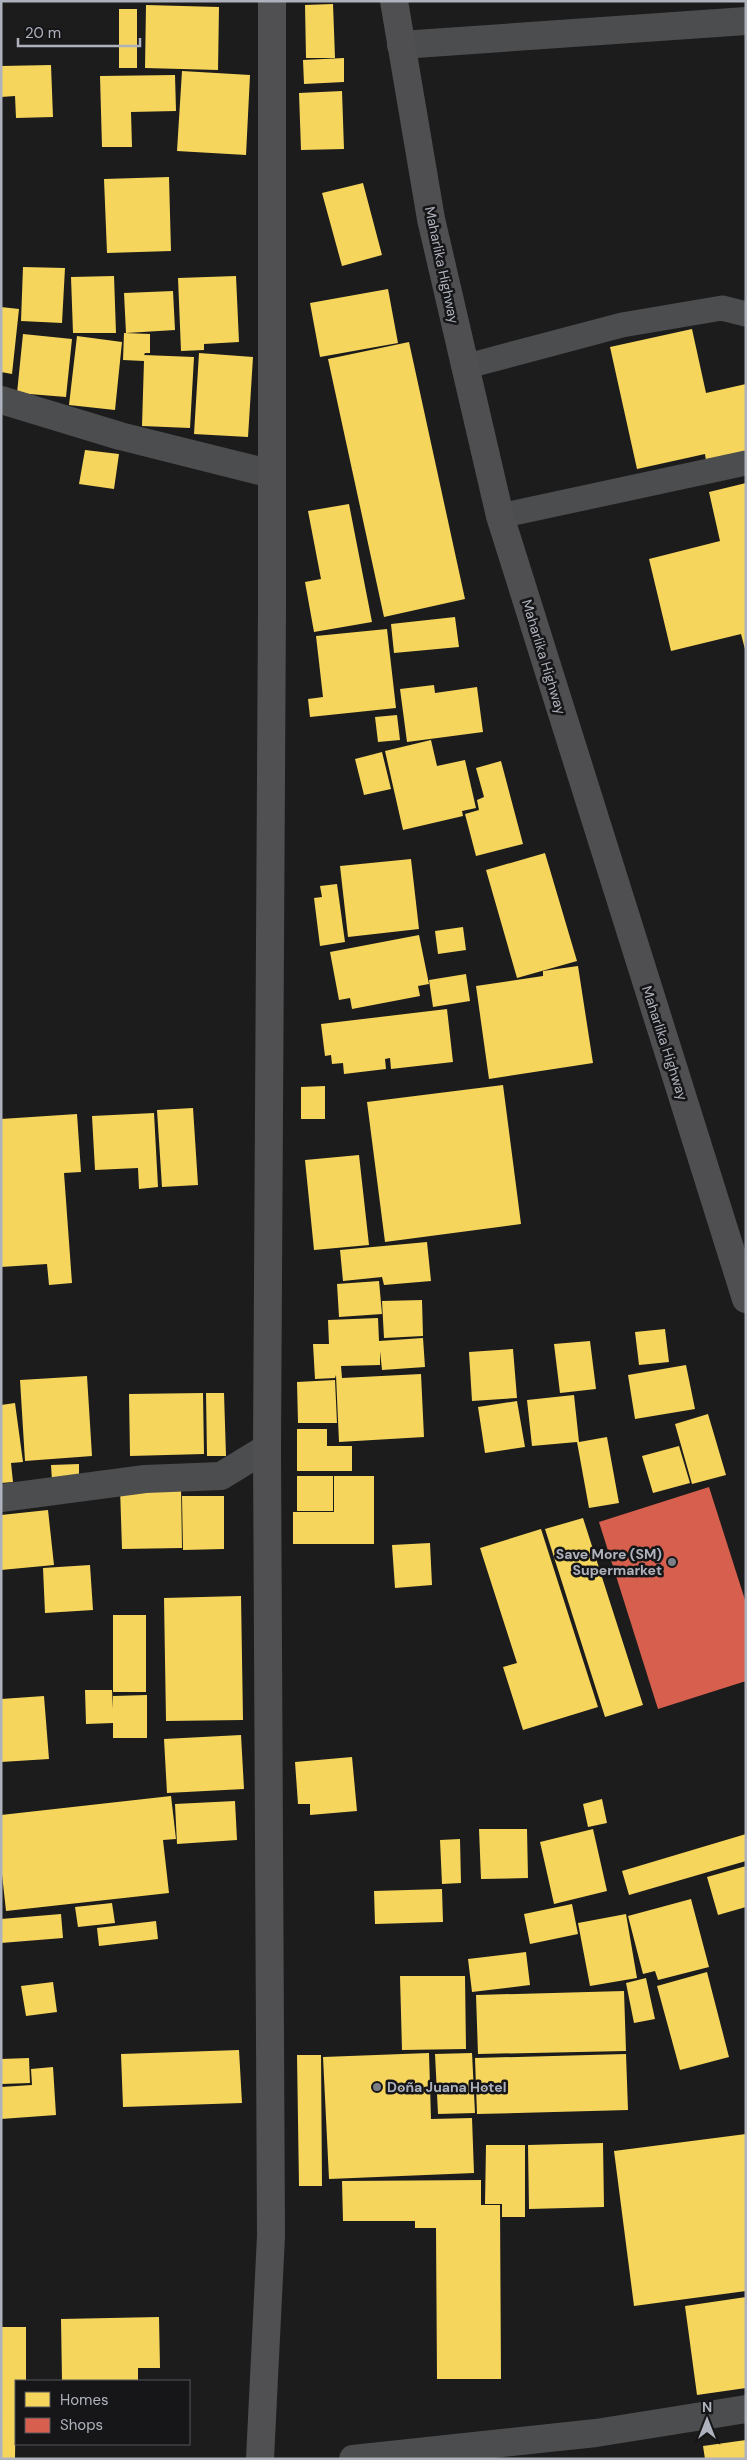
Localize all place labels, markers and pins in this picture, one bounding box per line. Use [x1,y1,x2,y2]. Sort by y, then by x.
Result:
place label: Save More (SM) Supermarket [556,1545,662,1579]
marker: Save More (SM) Supermarket [666,1556,678,1568]
place label: Doña Juana Hotel [387,2078,506,2096]
marker: Doña Juana Hotel [371,2081,383,2093]

